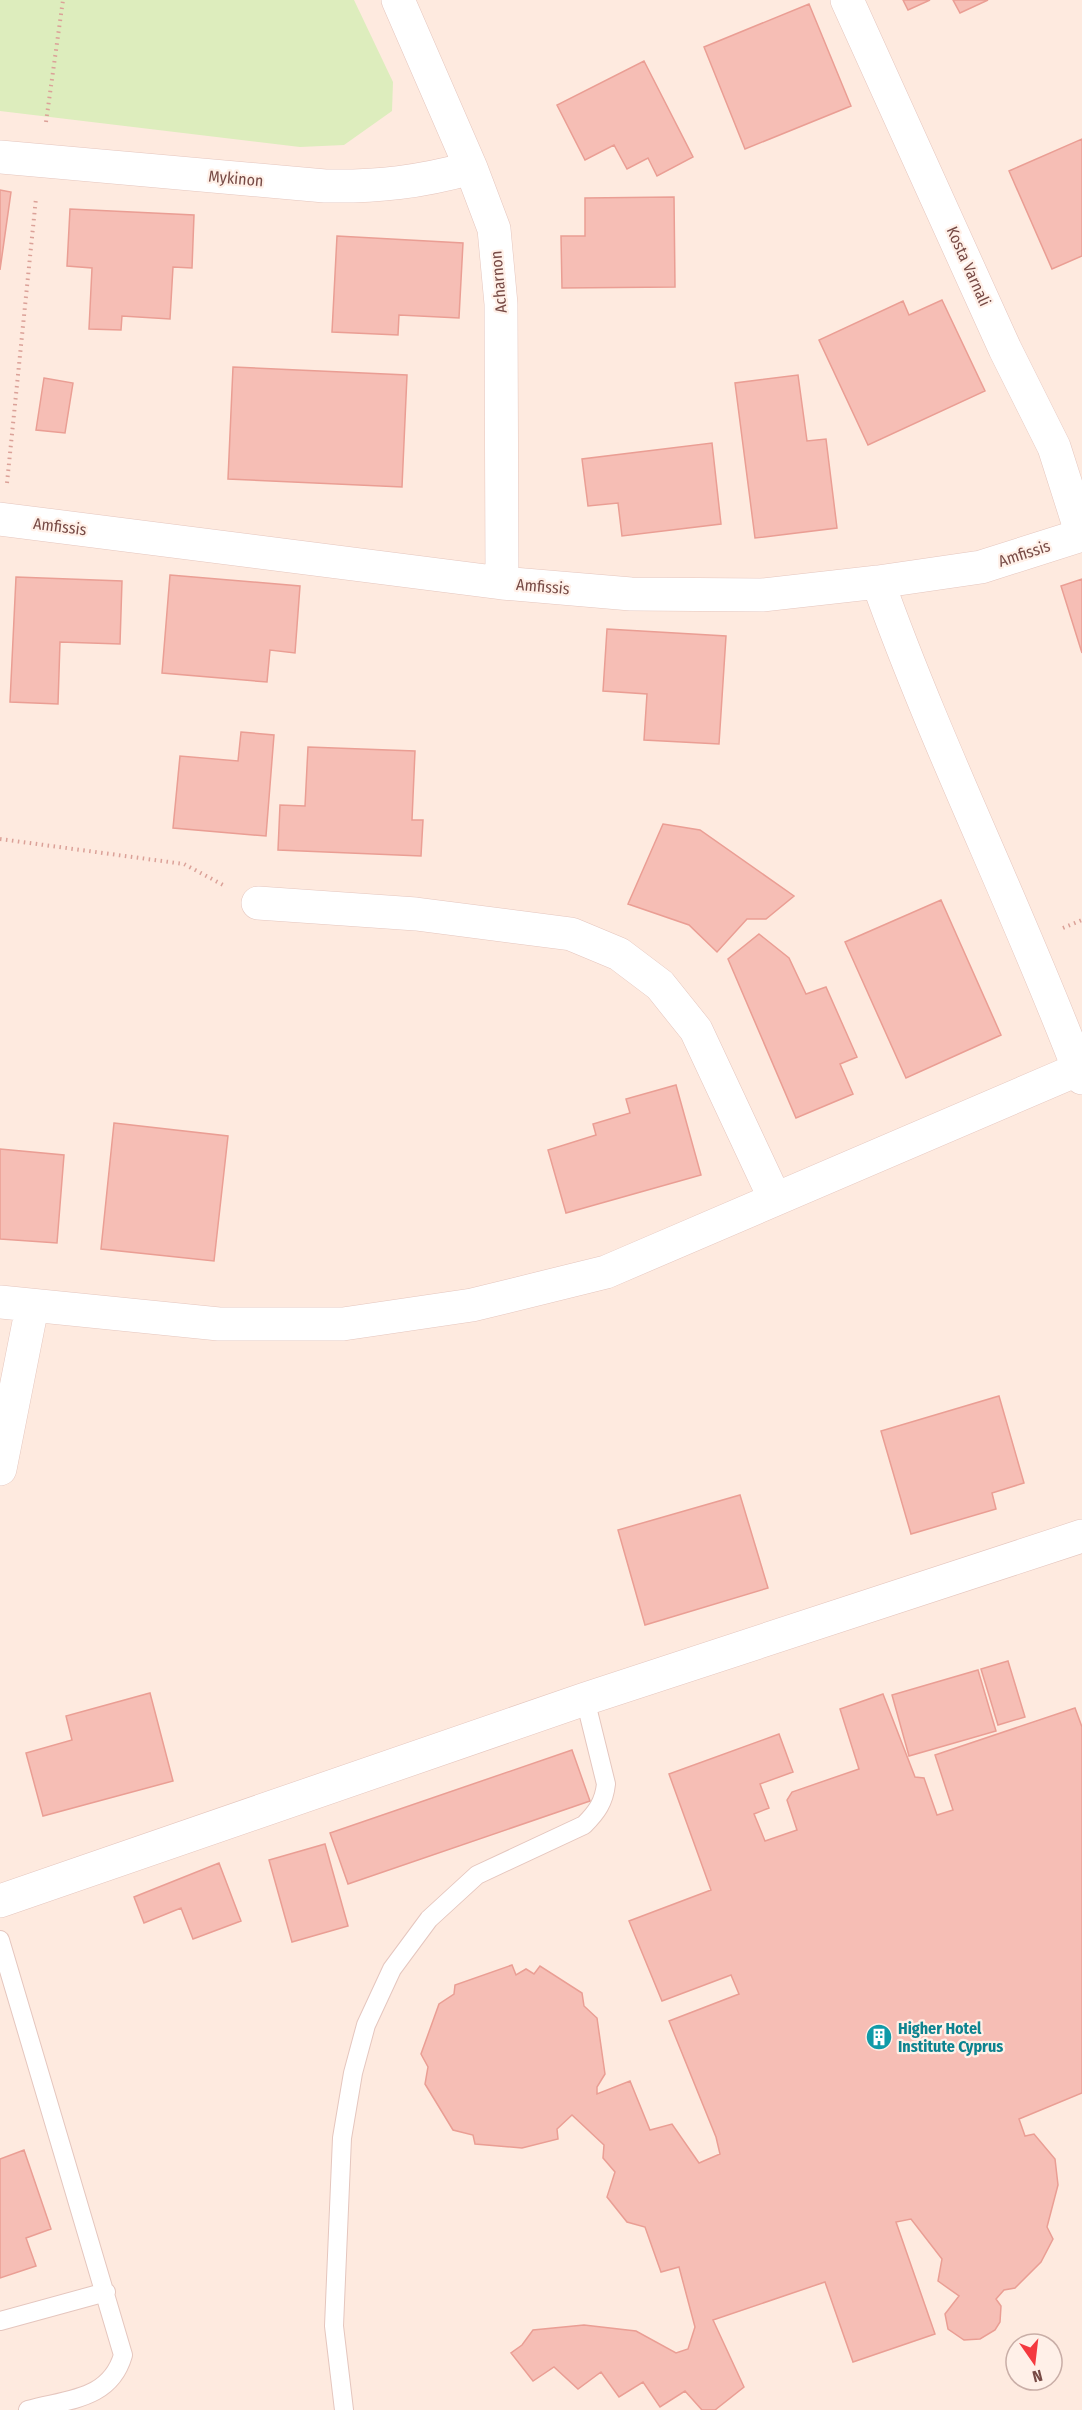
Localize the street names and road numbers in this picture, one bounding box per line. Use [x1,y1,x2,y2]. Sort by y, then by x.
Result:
street label: Mykinon [208,167,264,190]
street label: Kosta Varnali [942,223,995,309]
street label: Acharnon [486,250,511,314]
street label: Amfissis [32,514,88,539]
street label: Amfissis [996,536,1053,571]
street label: Amfissis [515,575,571,598]

